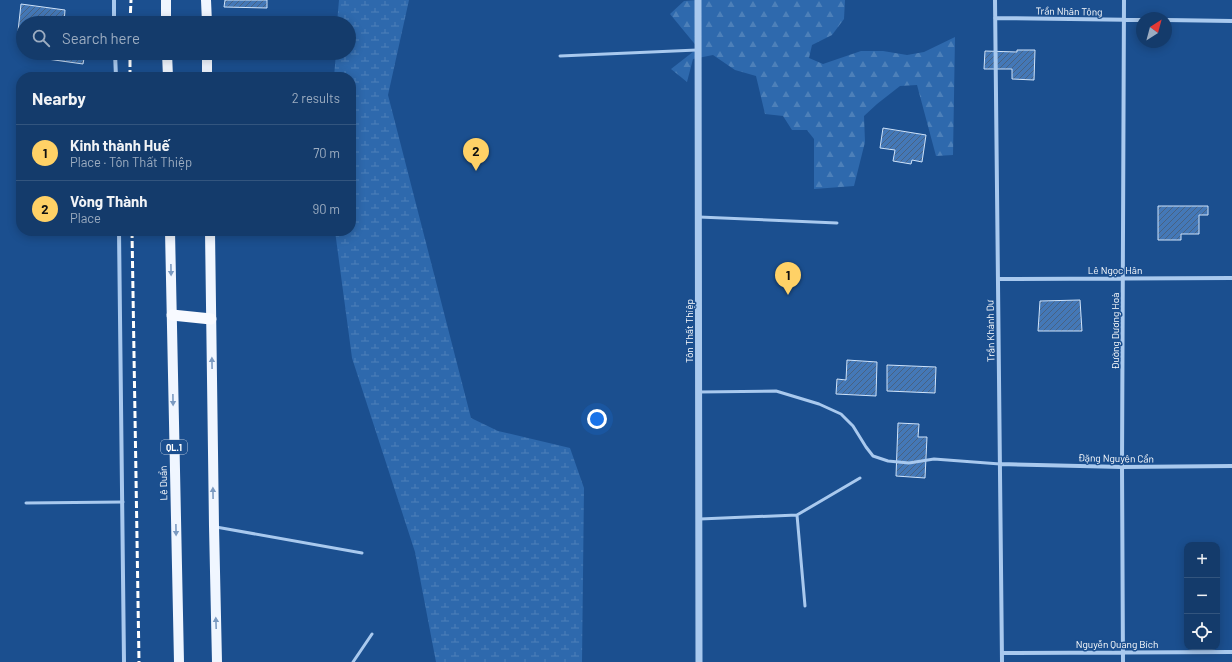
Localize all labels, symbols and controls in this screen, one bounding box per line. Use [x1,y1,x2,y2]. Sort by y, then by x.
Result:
street label: Trần Nhân Tông [1035,4,1103,18]
north arrow [1136,12,1172,48]
search box [16,16,356,60]
icon: search [30,27,52,49]
text: Search here [62,29,140,47]
text: Nearby [32,88,86,108]
text: 2 results [292,90,340,106]
text: Kinh thành Huế [70,136,170,154]
pin: 2 [463,138,489,171]
text: 1 [43,145,47,161]
text: 70 m [313,145,340,161]
text: Place · Tôn Thất Thiệp [70,154,192,170]
text: Vòng Thành [70,192,147,210]
text: 2 [41,201,49,217]
text: 90 m [313,201,340,217]
text: Place [70,210,101,226]
pin: 1 [775,262,801,295]
one-way arrow [168,264,174,277]
street label: Lê Ngọc Hân [1088,264,1142,276]
street label: Đường Dương Hoà [1109,293,1121,369]
street label: Tôn Thất Thiệp [683,299,695,363]
street label: Trần Khánh Dư [983,299,997,362]
one-way arrow [208,357,215,369]
one-way arrow [170,394,176,407]
your location [587,409,607,429]
road number: QL.1 [161,440,187,454]
street label: Đặng Nguyên Cẩn [1078,451,1154,465]
street label: Lê Duẩn [157,465,169,501]
one-way arrow [210,486,216,499]
one-way arrow [173,524,179,537]
map controls [1184,542,1220,650]
button: + [1184,542,1220,578]
button: − [1184,578,1220,614]
button: locate [1184,614,1220,650]
one-way arrow [213,617,220,629]
street label: Nguyễn Quang Bích [1076,638,1158,650]

